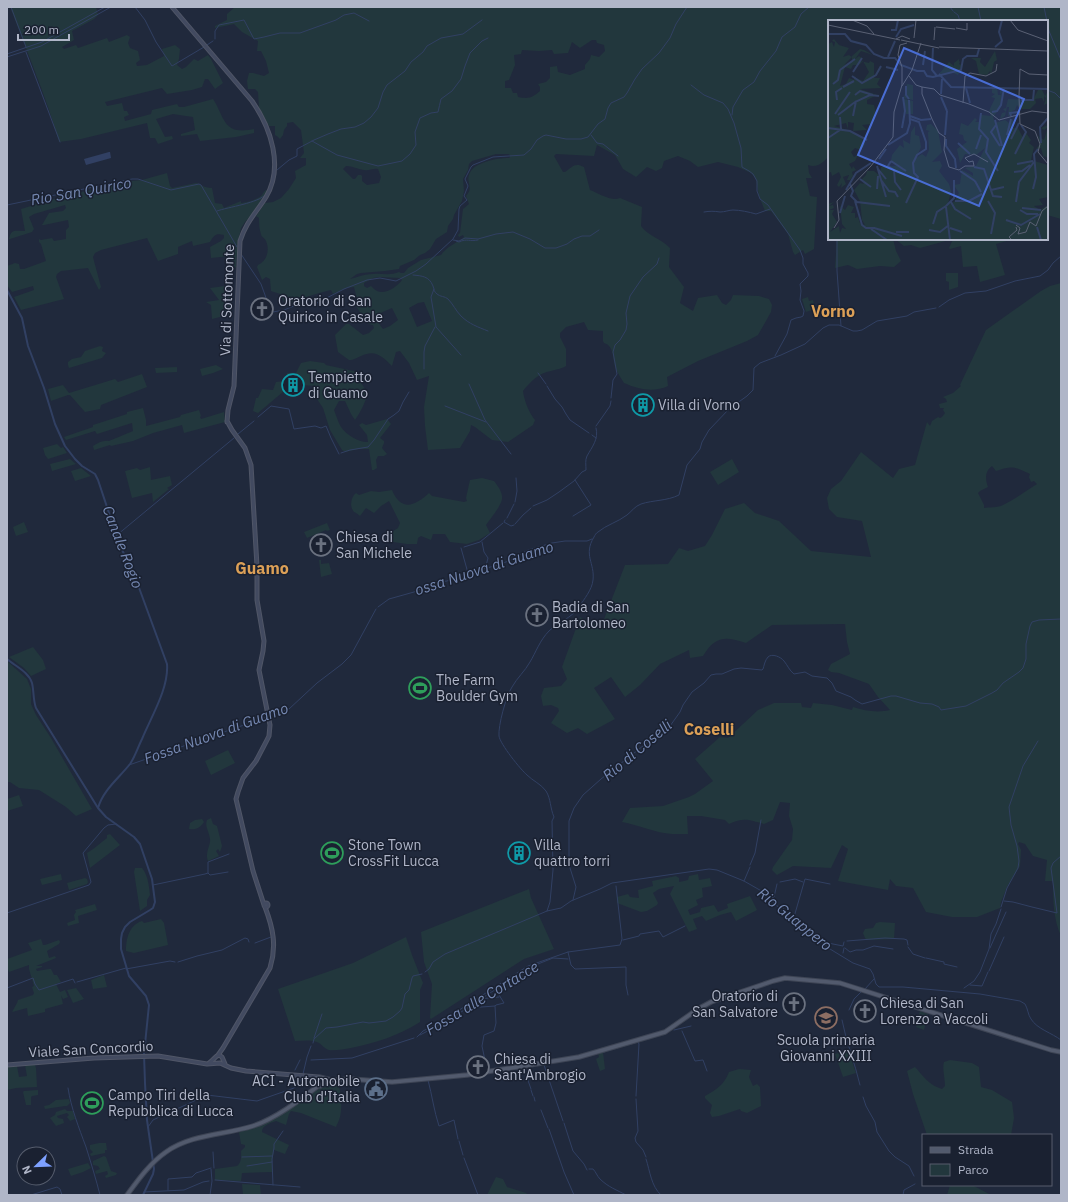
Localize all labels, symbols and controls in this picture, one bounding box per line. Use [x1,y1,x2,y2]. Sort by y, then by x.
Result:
scale bar [18,16,69,42]
inset map [828,20,1048,240]
text: 200 m [24,22,59,37]
water label: Rio San Quirico [29,173,133,209]
street label: Via di Sottomonte [216,244,238,356]
place label: Oratorio di San Quirico in Casale [278,292,383,326]
church icon: Oratorio di San Quirico in Casale [249,296,275,322]
district label: Vorno [811,301,855,321]
place label: Tempietto di Guamo [308,368,372,402]
building icon: Tempietto di Guamo [280,372,306,398]
building icon: Villa di Vorno [630,392,656,418]
place label: Villa di Vorno [658,396,740,414]
water label: Canale Rogio [99,503,147,591]
place label: Chiesa di San Michele [336,528,412,562]
church icon: Chiesa di San Michele [308,532,334,558]
water label: ossa Nuova di Guamo [412,537,556,599]
district label: Guamo [235,558,289,578]
place label: Badia di San Bartolomeo [552,598,630,632]
church icon: Badia di San Bartolomeo [524,602,550,628]
place label: The Farm Boulder Gym [436,671,518,705]
sports icon: The Farm Boulder Gym [407,675,433,701]
water label: Fossa Nuova di Guamo [141,698,291,768]
water label: Rio di Coselli [598,715,676,785]
district label: Coselli [684,719,734,739]
place label: Stone Town CrossFit Lucca [348,836,440,870]
place label: Villa quattro torri [534,836,610,870]
sports icon: Stone Town CrossFit Lucca [319,840,345,866]
building icon: Villa quattro torri [506,840,532,866]
water label: Rio Guappero [754,883,836,955]
water label: Fossa alle Cortacce [422,957,542,1039]
place label: Oratorio di San Salvatore [692,987,778,1021]
church icon: Oratorio di San Salvatore [781,991,807,1017]
place label: Chiesa di San Lorenzo a Vaccoli [880,994,988,1028]
church icon: Chiesa di San Lorenzo a Vaccoli [852,998,878,1024]
school or university icon: Scuola primaria Giovanni XXIII [813,1005,839,1031]
place label: Scuola primaria Giovanni XXIII [777,1031,876,1065]
street label: Viale San Concordio [28,1037,154,1061]
place label: Chiesa di Sant'Ambrogio [494,1050,586,1084]
church icon: Chiesa di Sant'Ambrogio [465,1054,491,1080]
place label: ACI - Automobile Club d'Italia [252,1072,361,1106]
public building icon: ACI - Automobile Club d'Italia [363,1076,389,1102]
place label: Campo Tiri della Repubblica di Lucca [108,1086,234,1120]
sports icon: Campo Tiri della Repubblica di Lucca [79,1090,105,1116]
legend [922,1134,1052,1186]
text: Strada [958,1142,994,1157]
north arrow [16,1146,56,1186]
text: Parco [958,1162,989,1177]
text: N [19,1163,35,1176]

